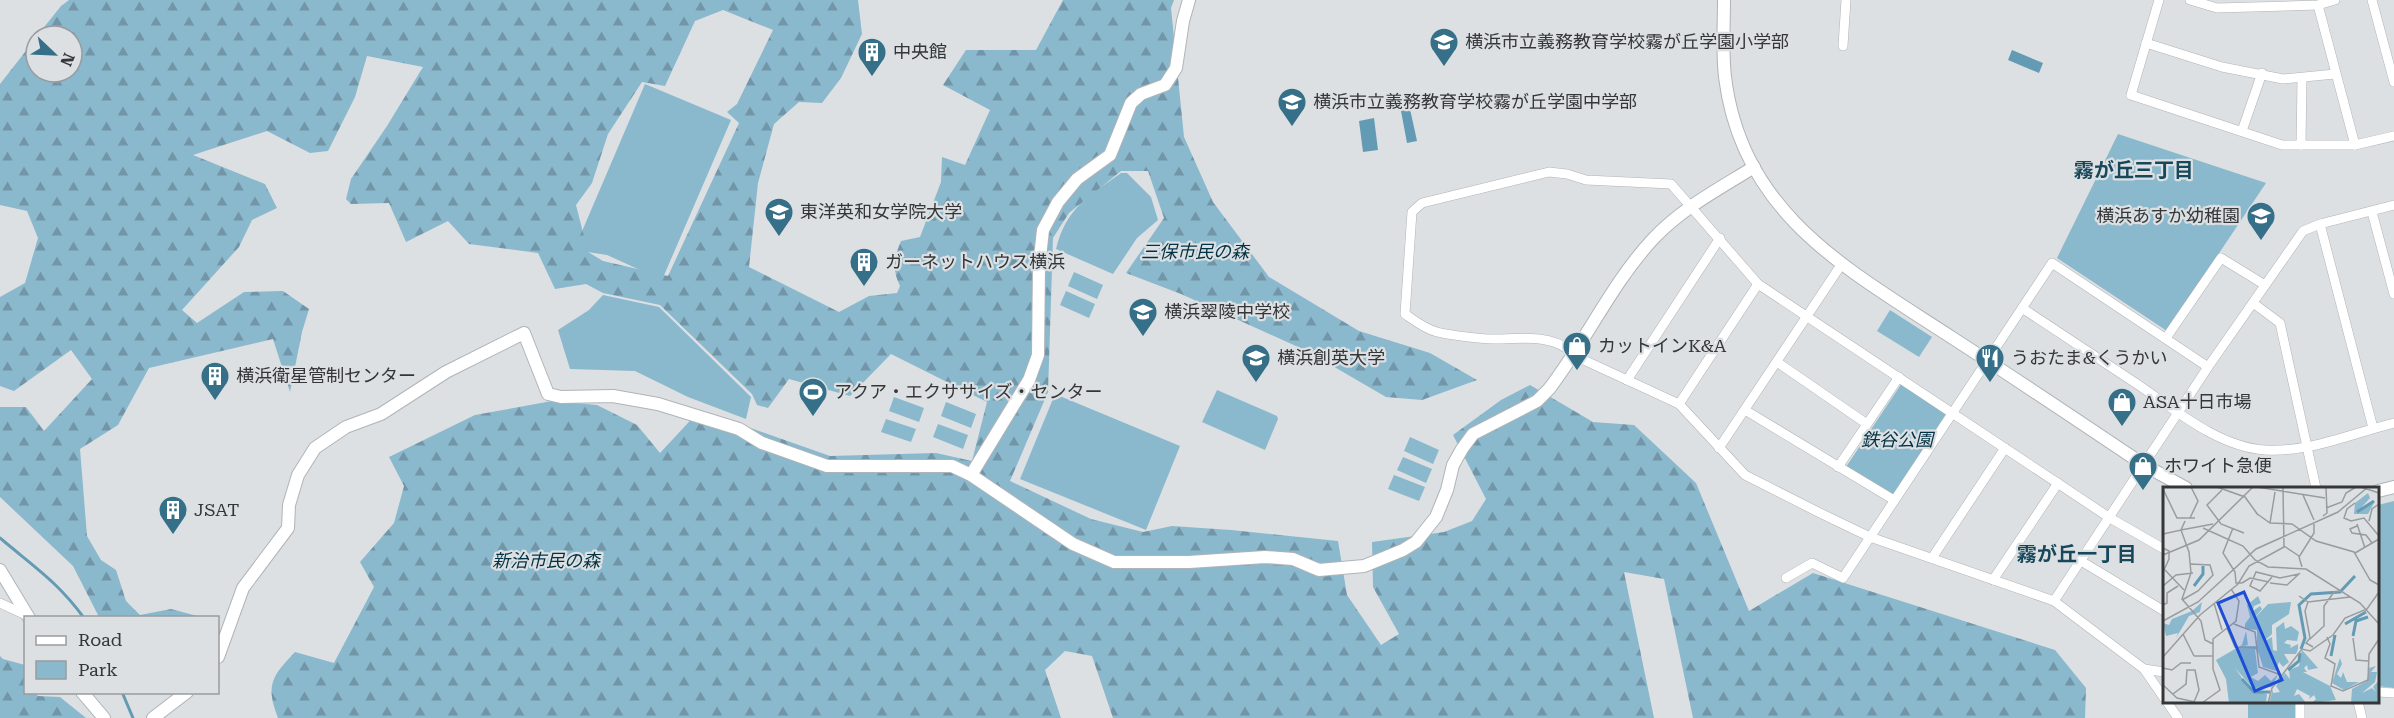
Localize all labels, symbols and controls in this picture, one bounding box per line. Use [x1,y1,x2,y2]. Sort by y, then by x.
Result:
north arrow [24,24,84,84]
school or university icon: 横浜市立義務教育学校霧が丘学園小学部 [1428,26,1460,68]
place label: 横浜市立義務教育学校霧が丘学園小学部 [1465,31,1789,52]
building icon: 中央館 [856,36,888,78]
place label: 中央館 [893,41,947,62]
text: N [56,50,79,69]
school or university icon: 横浜市立義務教育学校霧が丘学園中学部 [1276,86,1308,128]
place label: 横浜市立義務教育学校霧が丘学園中学部 [1313,91,1637,112]
district label: 霧が丘三丁目 [2074,158,2194,182]
school or university icon: 東洋英和女学院大学 [763,196,795,238]
school or university icon: 横浜あすか幼稚園 [2245,200,2277,242]
place label: 東洋英和女学院大学 [800,201,962,222]
place label: 横浜あすか幼稚園 [2096,205,2240,226]
park label: 三保市民の森 [1141,241,1251,262]
building icon: ガーネットハウス横浜 [848,246,880,288]
place label: ガーネットハウス横浜 [885,251,1065,272]
school or university icon: 横浜翠陵中学校 [1127,296,1159,338]
place label: 横浜翠陵中学校 [1164,301,1290,322]
shop icon: カットインK&A [1561,330,1593,372]
place label: カットインK&A [1598,335,1727,356]
school or university icon: 横浜創英大学 [1240,342,1272,384]
restaurant icon: うおたま&くうかい [1974,342,2006,384]
place label: 横浜創英大学 [1277,347,1385,368]
place label: うおたま&くうかい [2011,347,2167,368]
building icon: 横浜衛星管制センター [199,360,231,402]
place label: 横浜衛星管制センター [236,365,416,386]
sports icon: アクア・エクササイズ・センター [797,376,829,418]
place label: アクア・エクササイズ・センター [834,381,1103,402]
shop icon: ASA十日市場 [2106,386,2138,428]
place label: ASA十日市場 [2143,391,2252,412]
park label: 鉄谷公園 [1861,429,1936,450]
shop icon: ホワイト急便 [2127,450,2159,492]
place label: ホワイト急便 [2164,455,2272,476]
inset map [2163,487,2379,703]
building icon: JSAT [157,494,189,536]
place label: JSAT [194,499,239,520]
district label: 霧が丘一丁目 [2017,542,2137,566]
park label: 新治市民の森 [492,550,602,571]
legend [24,616,219,694]
text: Road [78,629,123,650]
text: Park [78,659,118,680]

